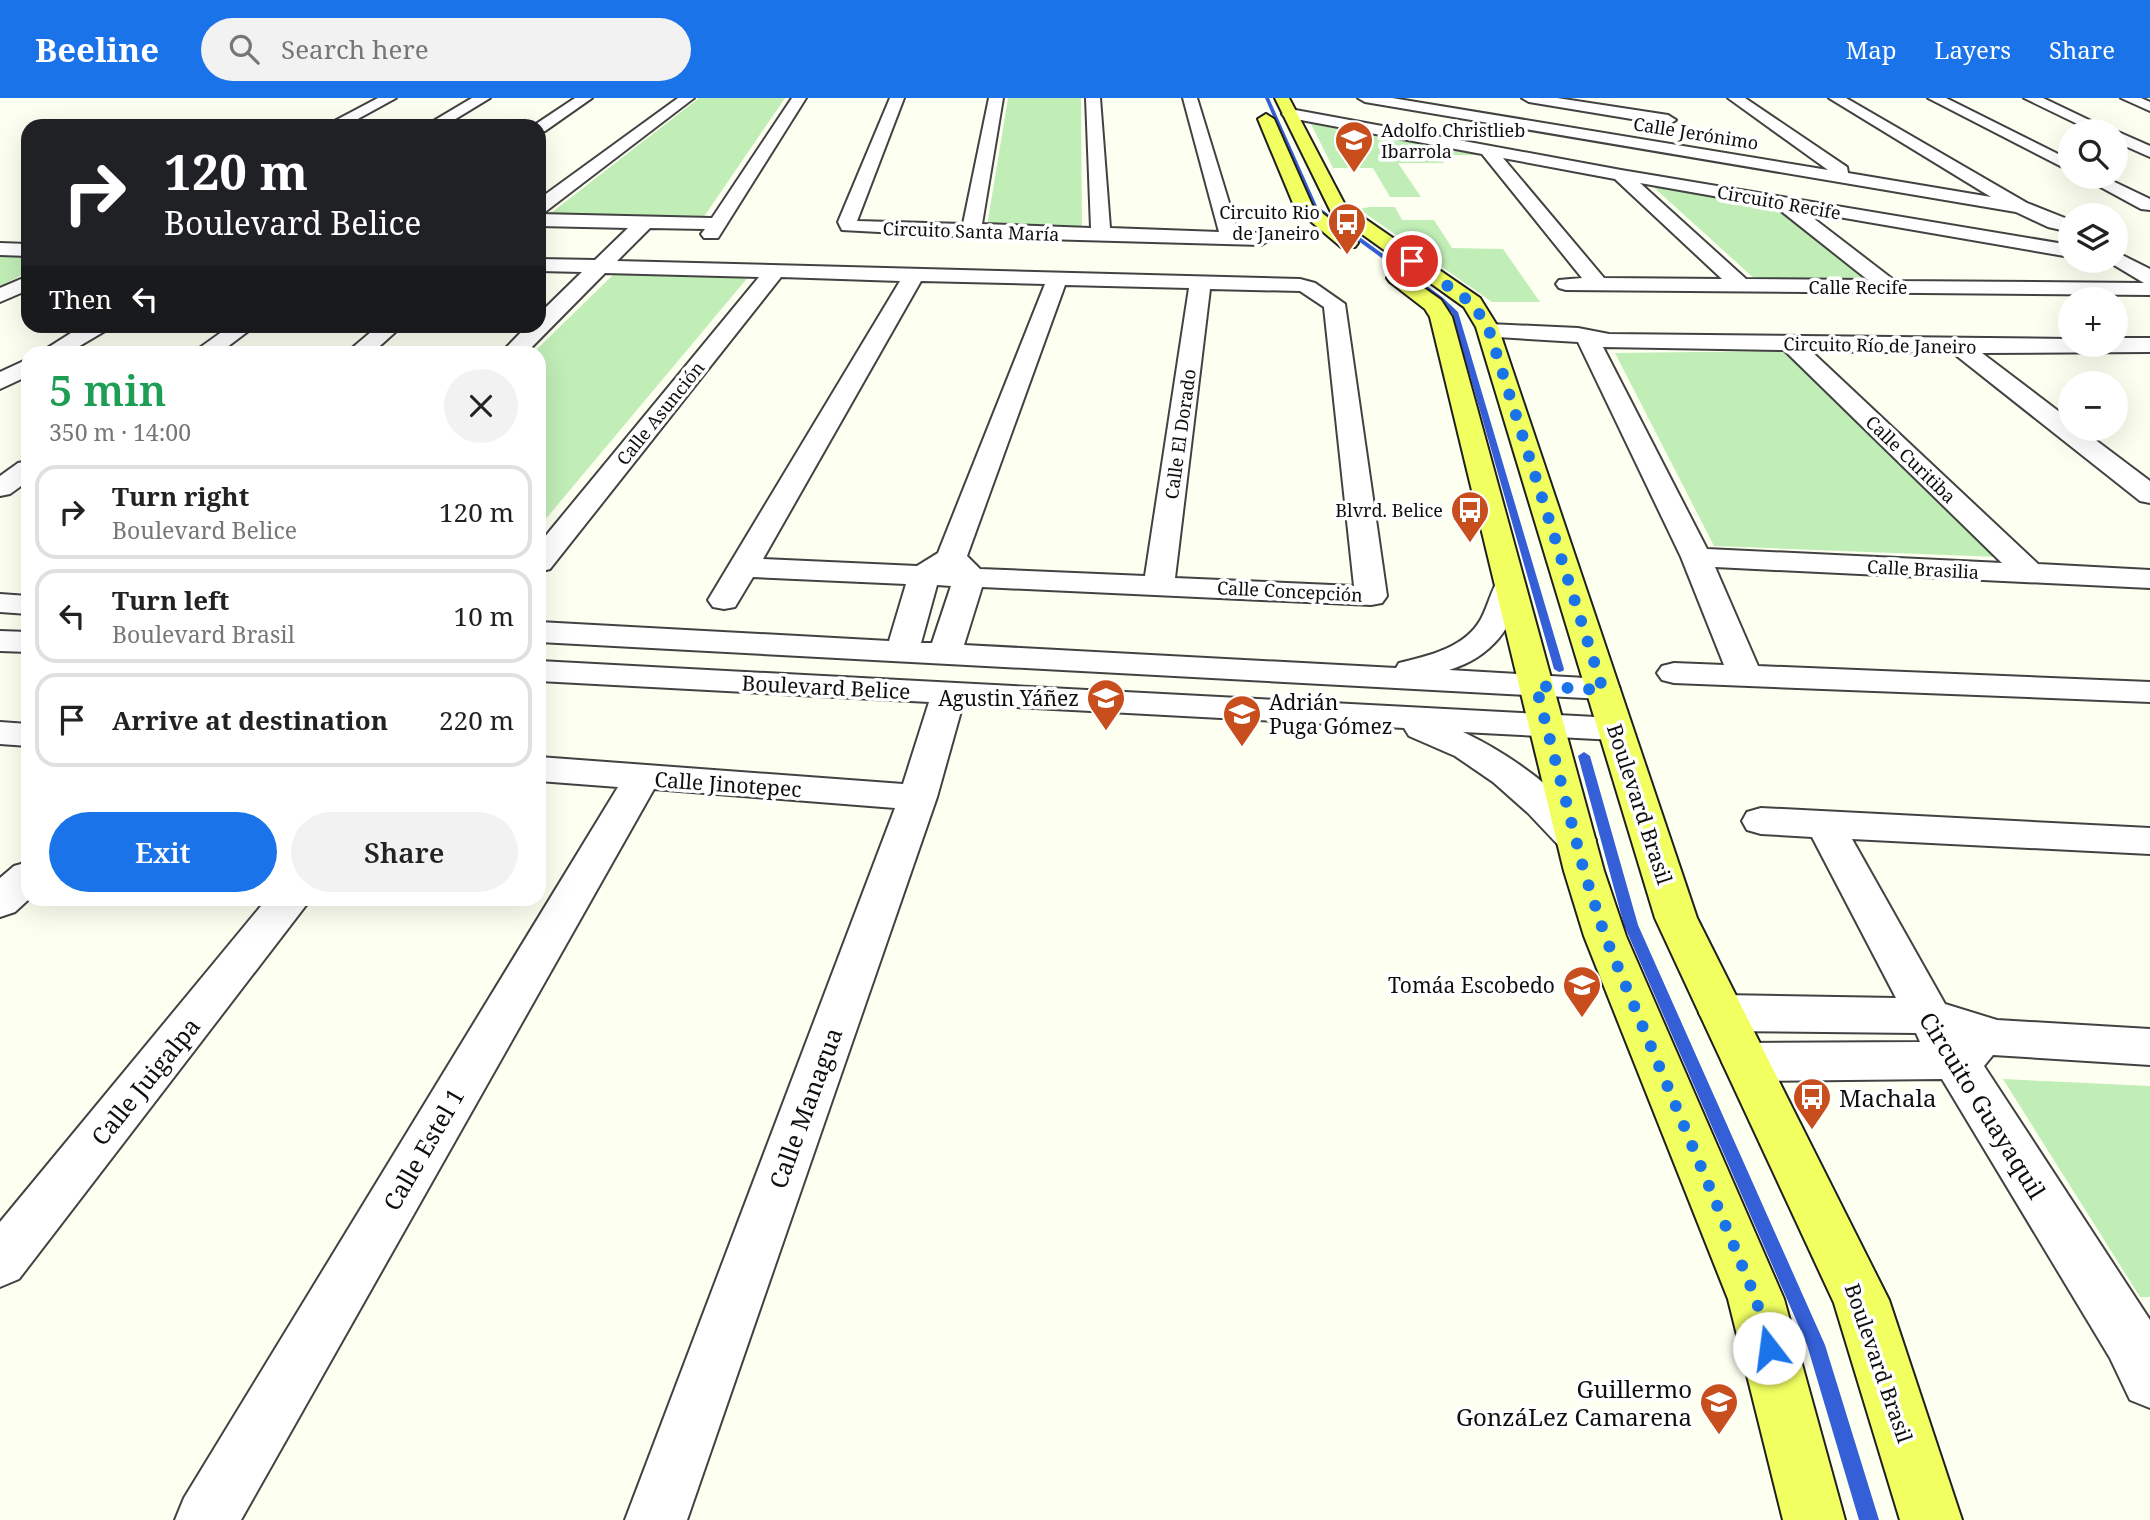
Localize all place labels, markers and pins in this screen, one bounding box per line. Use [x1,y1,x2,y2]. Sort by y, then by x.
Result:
place label: Adolfo Christlieb Ibarrola [1381,118,1525,163]
school or university icon: Adolfo Christlieb Ibarrola [1333,119,1375,174]
place label: Circuito Rio de Janeiro [1219,200,1320,245]
bus stop icon: Circuito Rio de Janeiro [1326,201,1368,256]
pin [1382,231,1442,291]
bus stop icon: Blvrd. Belice [1449,489,1491,544]
place label: Blvrd. Belice [1335,498,1443,522]
school or university icon: Agustin Yáñez [1085,677,1127,732]
place label: Agustin Yáñez [938,684,1079,712]
place label: Adrián Puga Gómez [1269,688,1393,740]
school or university icon: Adrián Puga Gómez [1221,693,1263,748]
school or university icon: Tomáa Escobedo [1561,964,1603,1019]
place label: Tomáa Escobedo [1388,971,1555,999]
bus stop icon: Machala [1791,1076,1833,1131]
place label: Machala [1839,1081,1937,1114]
place label: Guillermo GonzáLez Camarena [1456,1372,1692,1433]
school or university icon: Guillermo GonzáLez Camarena [1698,1381,1740,1436]

